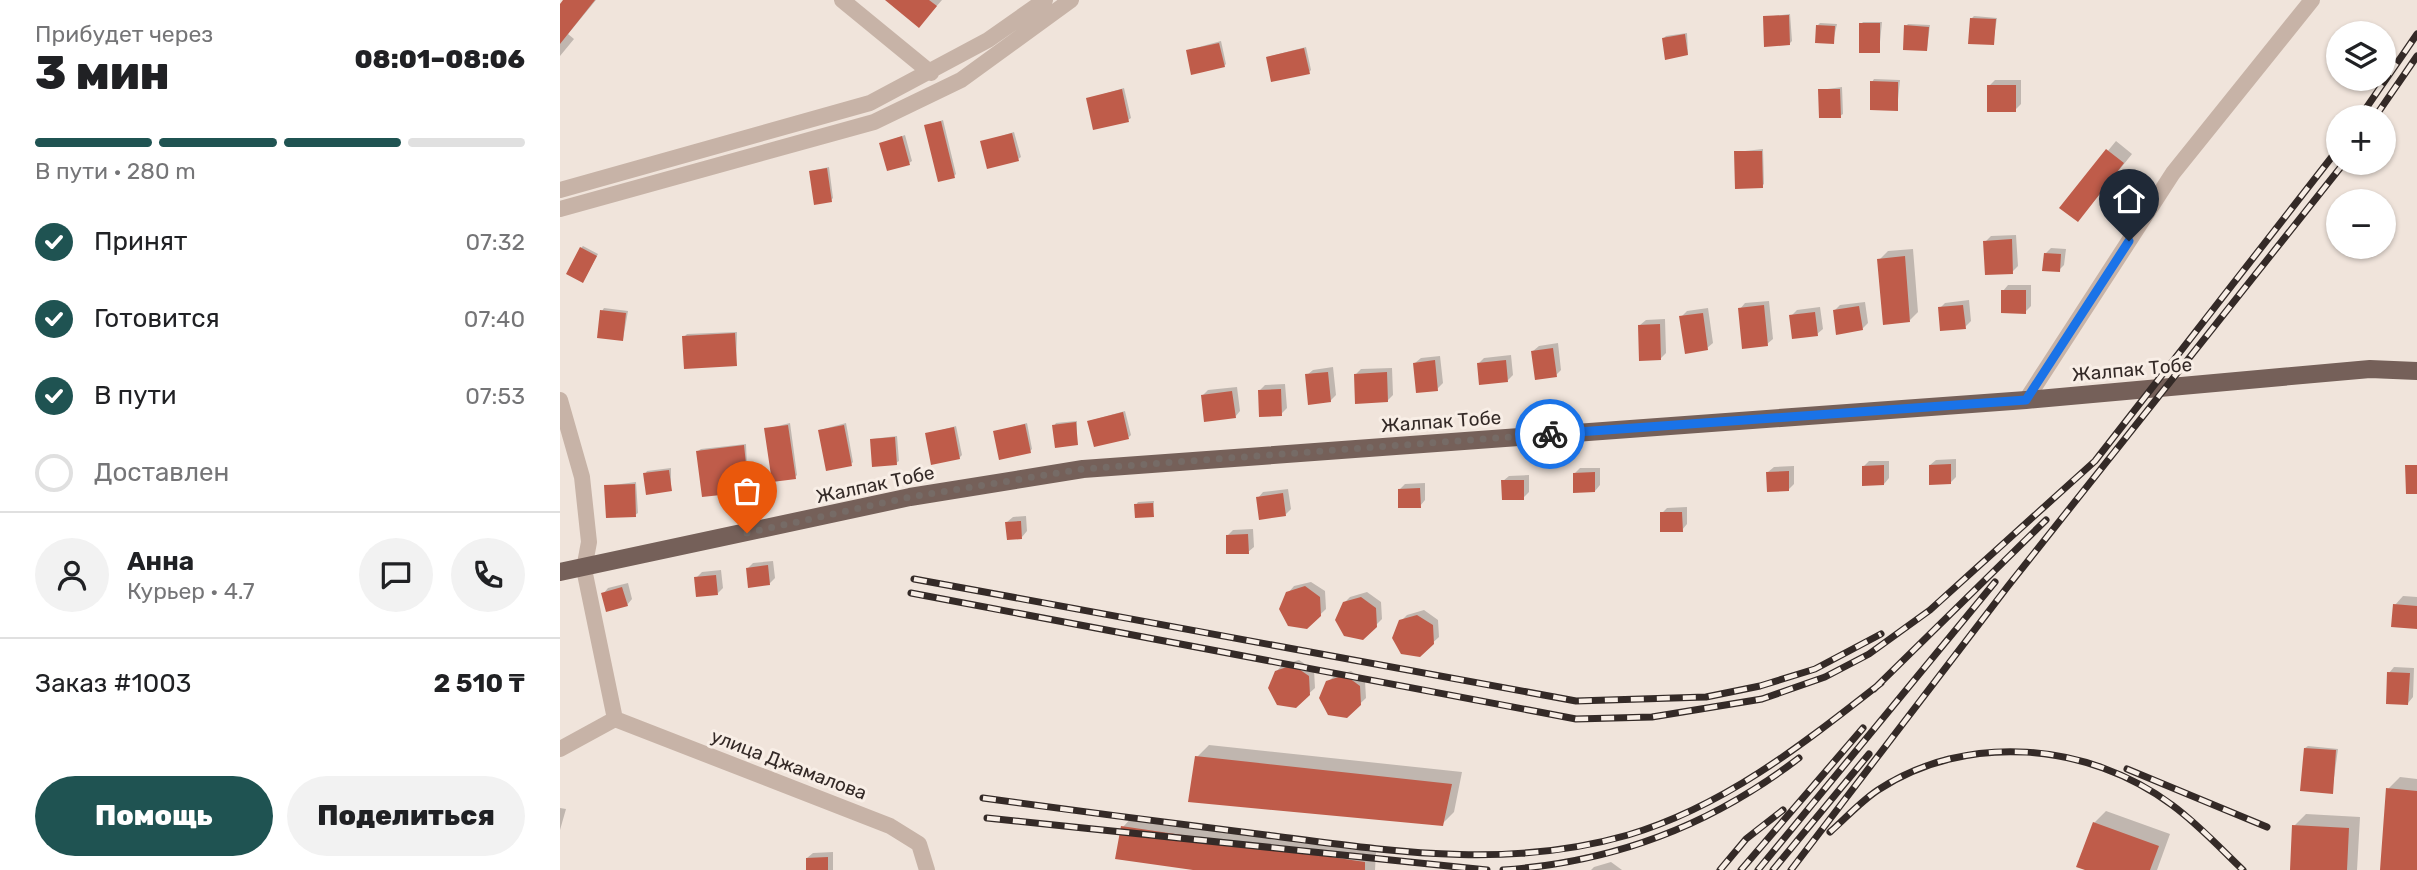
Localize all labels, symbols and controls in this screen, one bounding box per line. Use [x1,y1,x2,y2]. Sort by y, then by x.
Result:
text: Прибудет через [35,20,213,48]
map controls [2326,21,2396,259]
button: layers [2326,21,2396,91]
text: 08:01–08:06 [354,44,525,75]
text: 3 мин [35,46,170,101]
button: + [2326,105,2396,175]
text: В пути · 280 m [35,157,196,185]
pin [2099,169,2159,241]
icon: home [2110,180,2148,218]
button: − [2326,189,2396,259]
icon: check [35,223,73,261]
text: Принят [94,226,187,257]
text: 07:32 [465,228,525,256]
icon: check [35,300,73,338]
text: Готовится [94,303,220,334]
text: 07:40 [464,305,525,333]
street label: Жалпак Тобе [2071,353,2193,386]
icon: check [35,377,73,415]
text: В пути [94,380,177,411]
text: 07:53 [465,382,525,410]
courier [1515,399,1585,469]
street label: Жалпак Тобе [1380,406,1502,437]
icon: bike [1531,415,1569,453]
text: Доставлен [94,457,229,488]
pin [717,461,777,533]
street label: Жалпак Тобе [814,461,936,508]
icon: bag [728,472,766,510]
button: person [35,538,109,612]
button: chat [359,538,433,612]
button: phone [451,538,525,612]
text: Анна [127,546,194,577]
text: Курьер · 4.7 [127,577,255,605]
text: Заказ #1003 [35,668,191,699]
text: 2 510 ₸ [433,668,525,699]
street label: улица Джамалова [708,724,870,805]
button: Помощь [35,776,273,856]
button: Поделиться [287,776,525,856]

